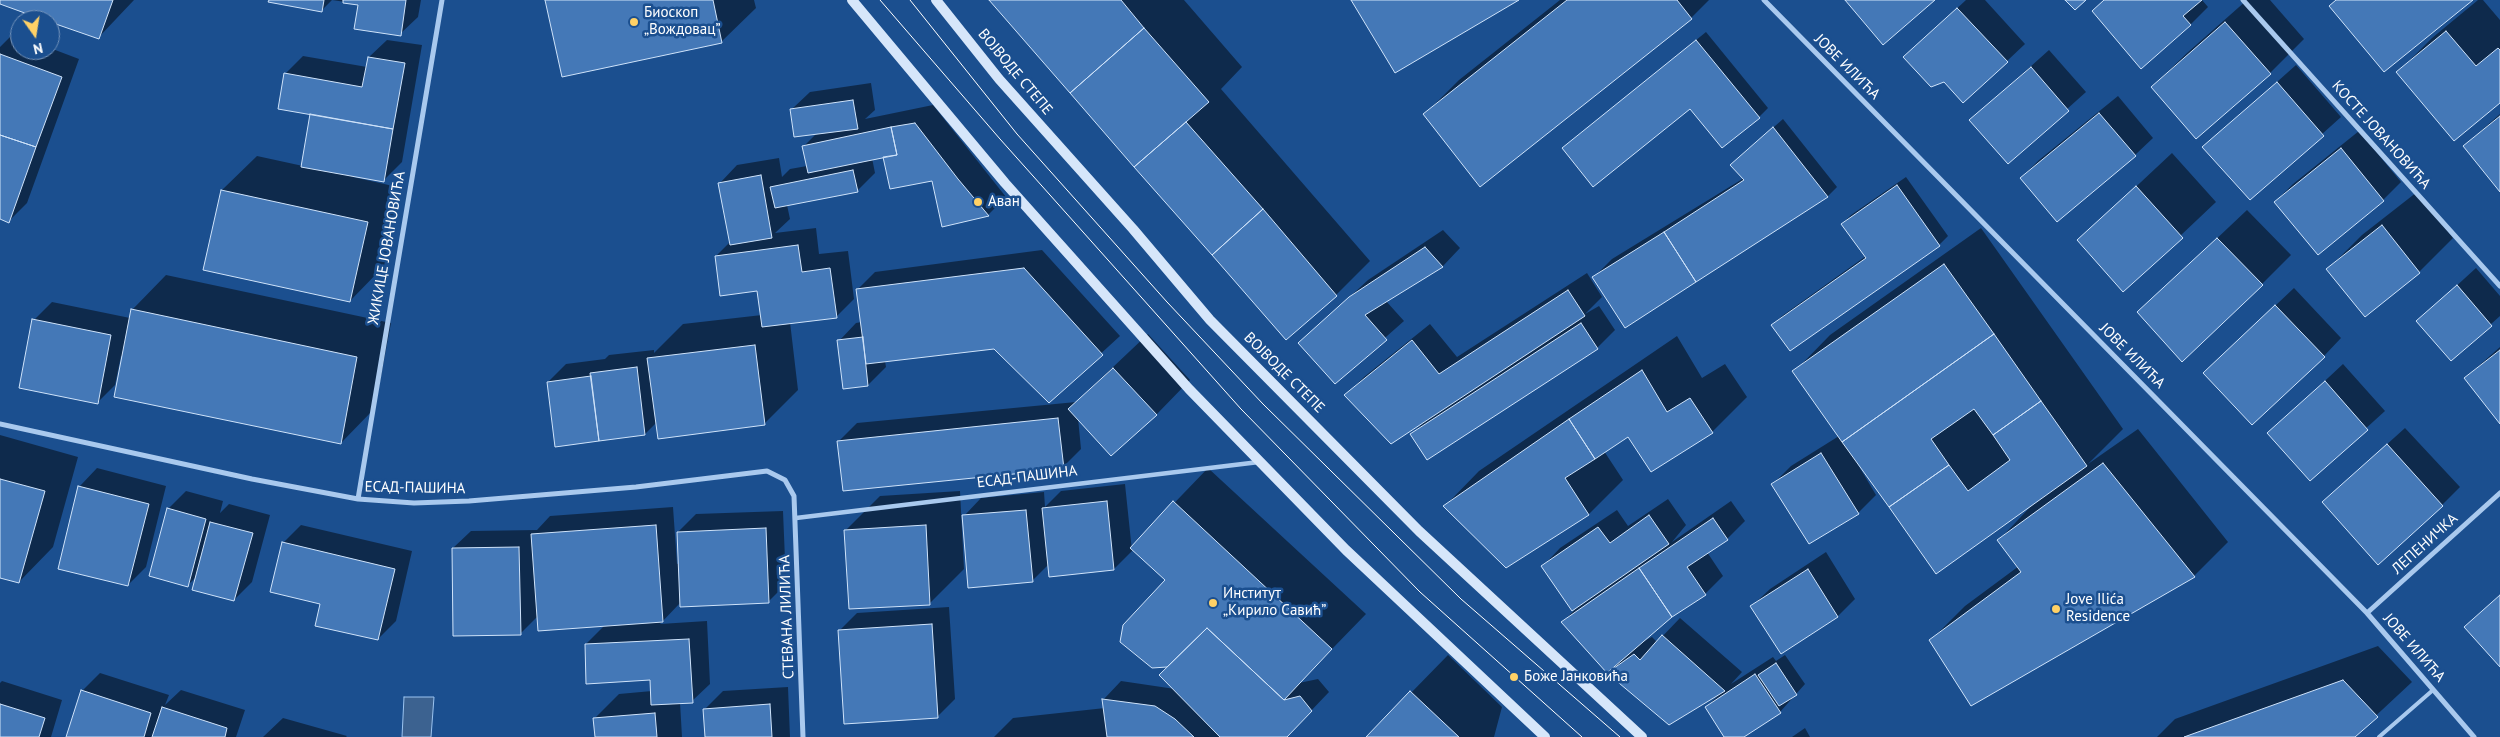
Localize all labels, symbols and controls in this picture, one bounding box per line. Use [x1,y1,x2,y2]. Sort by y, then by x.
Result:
place label: Биоскоп „Вождовац” [644,4,721,39]
north arrow [10,10,60,60]
marker: Биоскоп „Вождовац” [628,16,640,28]
street label: ВОЈВОДЕ СТЕПЕ [974,25,1056,119]
street label: ЈОВЕ ИЛИЋА [1810,30,1884,104]
text: N [32,39,45,58]
street label: КОСТЕ ЈОВАНОВИЋА [2328,77,2434,193]
street label: ЖИКИЦЕ ЈОВАНОВИЋА [365,170,409,326]
place label: Аван [988,193,1020,211]
marker: Аван [972,196,984,208]
street label: ЈОВЕ ИЛИЋА [2095,319,2169,393]
street label: ВОЈВОДЕ СТЕПЕ [1240,329,1328,417]
street label: ЕСАД-ПАШИНА [976,462,1078,492]
street label: ЕСАД-ПАШИНА [364,478,466,498]
street label: ЛЕПЕНИЧКА [2388,510,2462,578]
street label: СТЕВАНА ЛИЛИЋА [776,555,798,679]
place label: Институт „Кирило Савић” [1223,585,1326,620]
place label: Jove Ilića Residence [2066,591,2130,626]
marker: Институт „Кирило Савић” [1207,597,1219,609]
marker: Jove Ilića Residence [2050,603,2062,615]
street label: ЈОВЕ ИЛИЋА [2379,610,2449,686]
place label: Боже Јанковића [1524,668,1628,686]
marker: Боже Јанковића [1508,671,1520,683]

